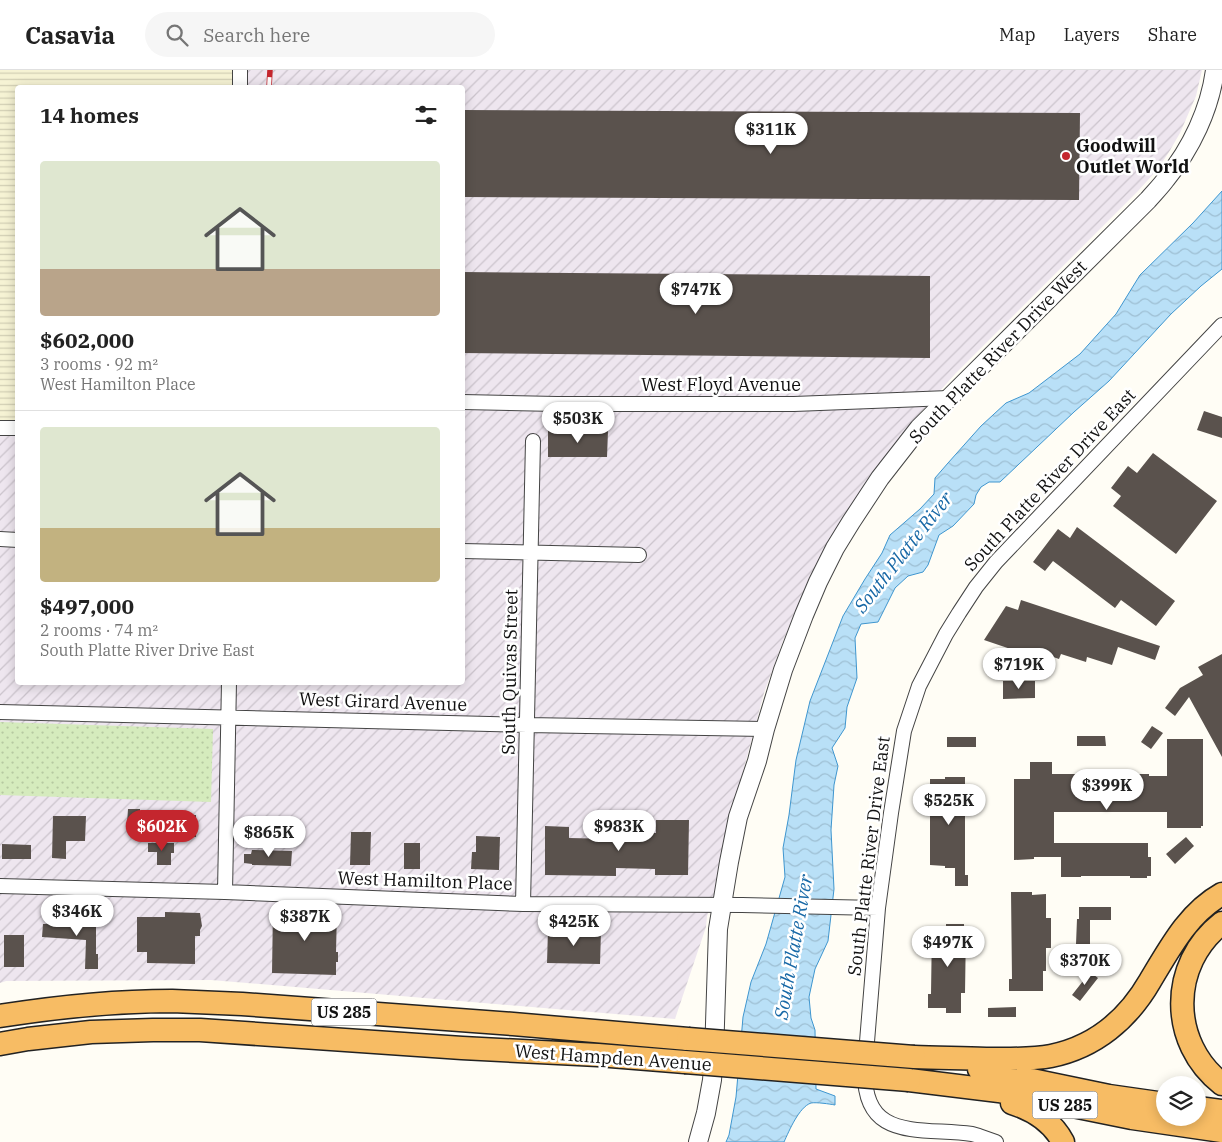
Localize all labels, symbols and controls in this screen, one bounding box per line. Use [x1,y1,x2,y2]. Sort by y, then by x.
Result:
search box [145,12,495,57]
text: Casavia [25,19,115,51]
icon: search [163,21,191,49]
text: Search here [203,23,310,47]
text: Map [999,23,1036,46]
text: Layers [1064,23,1120,46]
text: Share [1148,23,1197,46]
text: 14 homes [40,101,139,129]
icon: filters [412,101,440,129]
pin: $311K [736,112,806,155]
text: $311K [746,119,796,139]
place label: Goodwill Outlet World [1076,134,1189,178]
marker: Goodwill Outlet World [1060,150,1072,162]
icon: home [195,194,285,284]
street label: South Platte River Drive West [904,255,1091,448]
pin: $747K [661,272,731,315]
text: $747K [671,279,721,299]
text: $602,000 [40,326,134,354]
text: 3 rooms · 92 m² [40,354,158,374]
street label: West Floyd Avenue [641,373,801,396]
text: West Hamilton Place [40,374,196,394]
street label: South Platte River Drive East [959,384,1140,576]
pin: $503K [543,402,613,444]
text: $503K [553,408,603,428]
icon: home [195,459,285,549]
water label: South Platte River [848,486,958,618]
street label: South Quivas Street [497,589,522,755]
text: $497,000 [40,592,134,620]
text: 2 rooms · 74 m² [40,620,158,640]
text: South Platte River Drive East [40,640,254,660]
pin: $719K [984,648,1054,690]
text: $719K [994,654,1044,674]
street label: West Girard Avenue [299,687,468,716]
street label: South Platte River Drive East [842,735,895,977]
pin: $399K [1072,768,1142,811]
text: $399K [1082,775,1132,795]
pin: $525K [914,784,984,826]
text: $525K [924,790,974,810]
pin: $602K [127,810,197,852]
pin: $983K [584,810,654,852]
text: $602K [137,816,187,836]
pin: $865K [234,816,304,858]
text: $983K [594,816,644,836]
text: $865K [244,822,294,842]
street label: West Hamilton Place [337,866,513,895]
water label: South Platte River [768,872,818,1022]
pin: $346K [42,894,112,937]
pin: $387K [270,900,340,942]
text: $346K [52,901,102,921]
pin: $425K [539,904,609,947]
text: $387K [280,906,330,926]
text: $425K [549,911,599,931]
pin: $497K [913,926,983,968]
text: $497K [923,932,973,952]
pin: $370K [1050,944,1120,986]
text: $370K [1060,950,1110,970]
road number: US 285 [312,999,376,1026]
street label: West Hampden Avenue [514,1039,712,1076]
map controls [1156,1076,1206,1126]
button: layers [1156,1076,1206,1126]
road number: US 285 [1032,1092,1098,1118]

